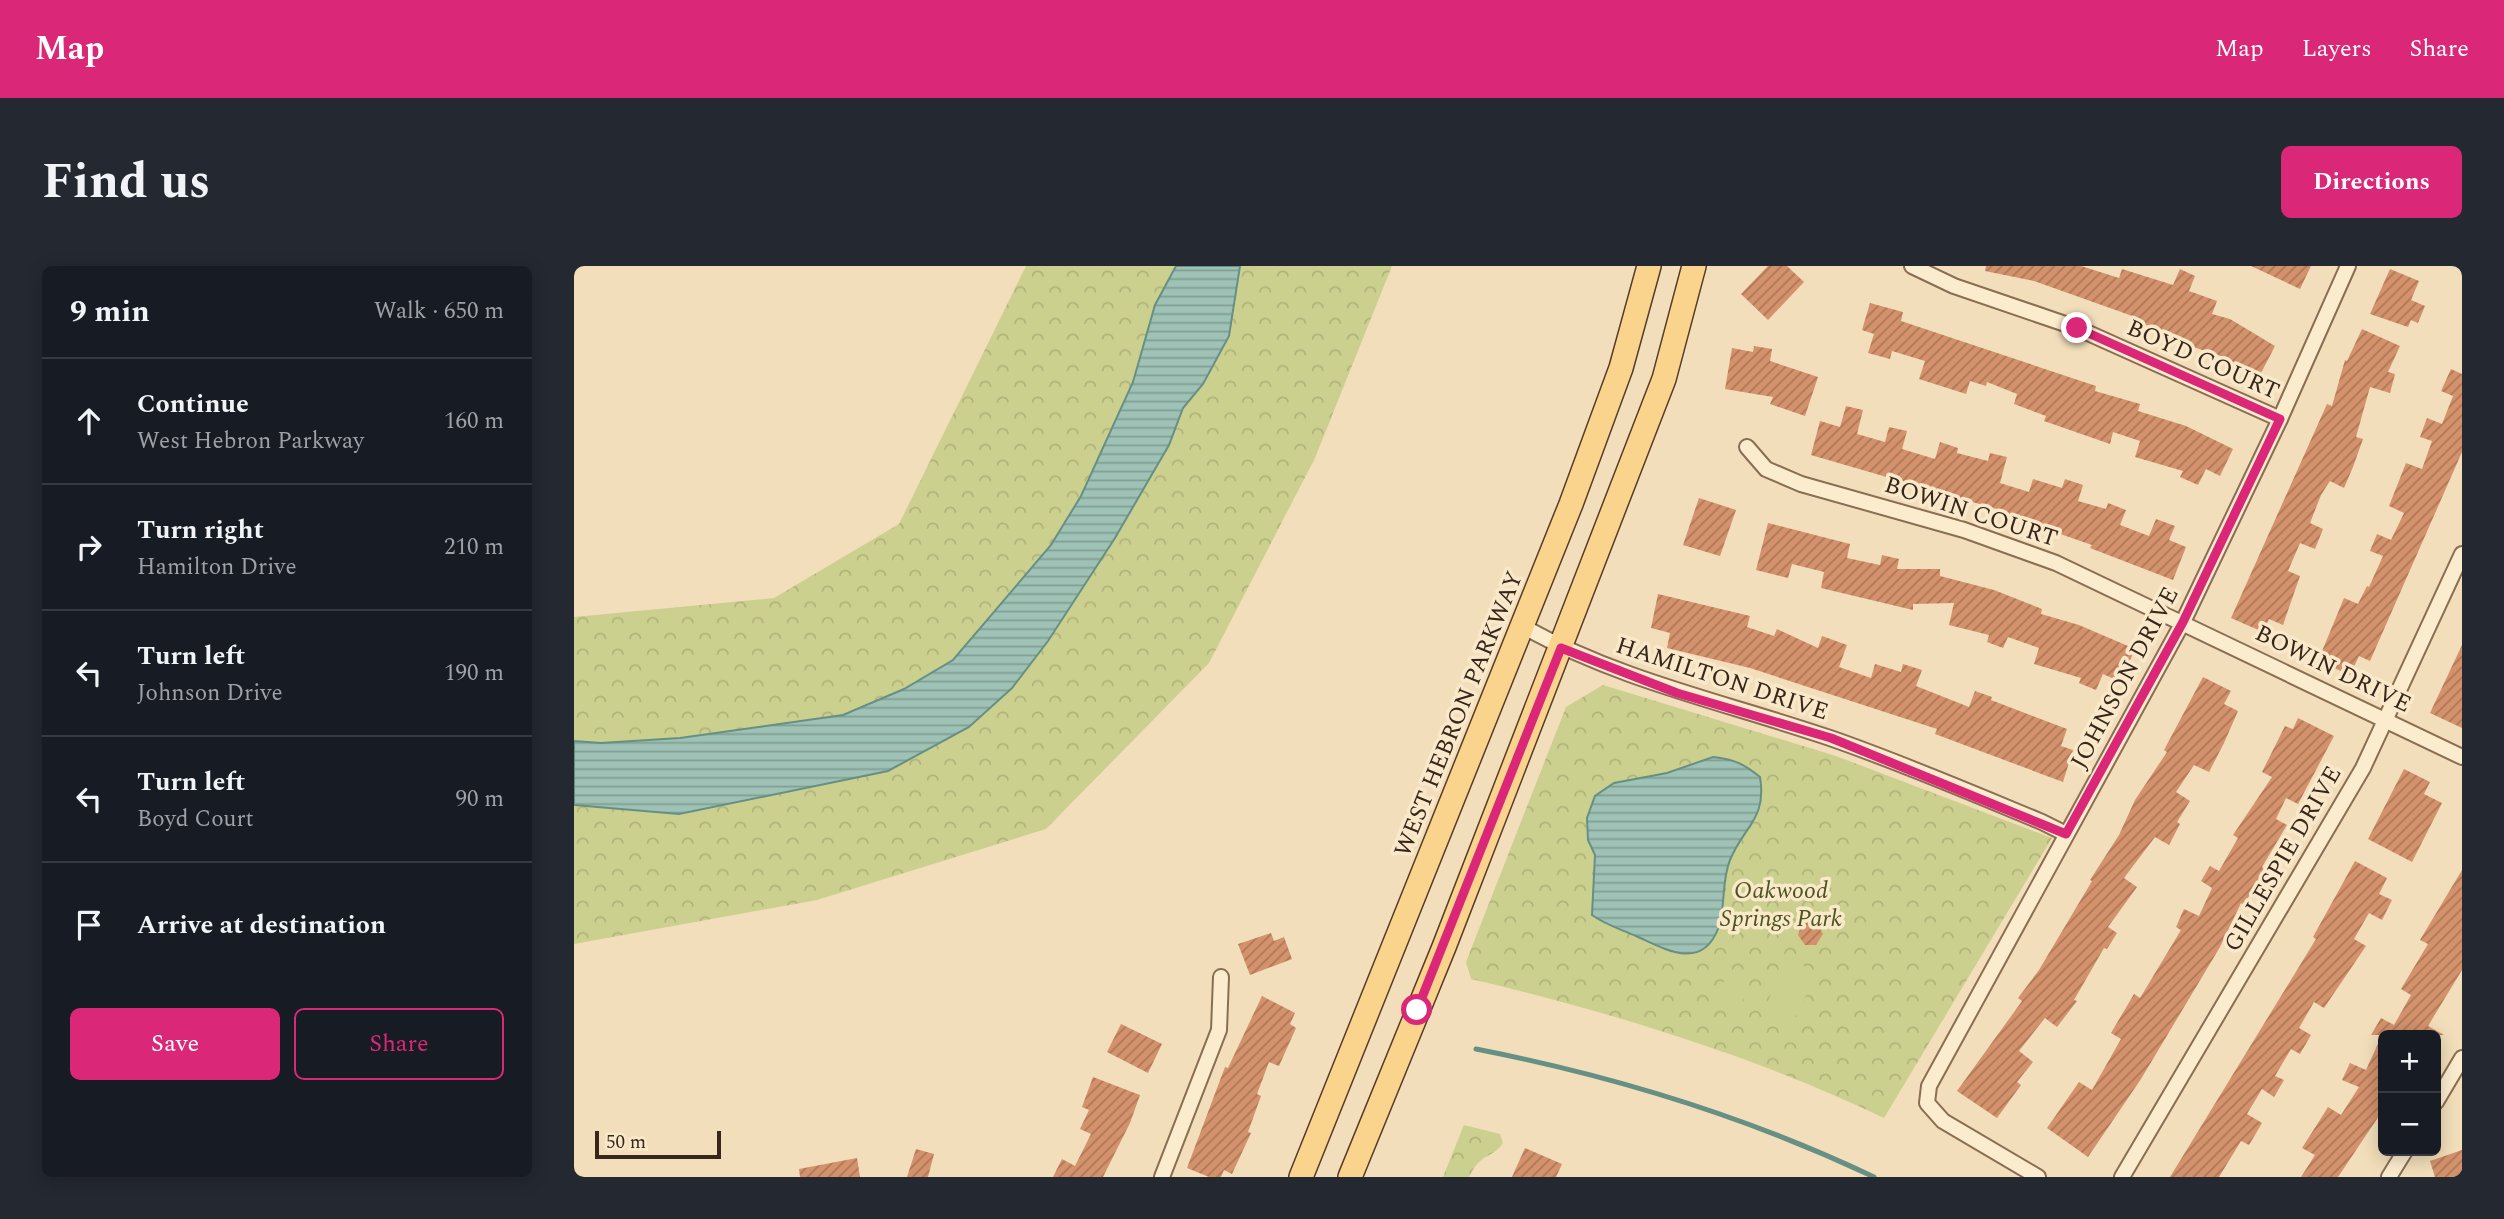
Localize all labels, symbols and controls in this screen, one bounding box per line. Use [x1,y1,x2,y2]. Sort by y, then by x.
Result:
text: Map [35,24,104,74]
text: Map [2215,31,2264,67]
text: Layers [2302,31,2372,67]
text: Share [2410,31,2469,67]
text: Find us [42,145,210,220]
button: Directions [2281,146,2462,218]
text: 9 min [70,289,150,335]
text: Walk · 650 m [374,294,504,329]
street label: BOYD COURT [2121,310,2285,410]
route end [2061,312,2092,343]
text: Continue [137,384,249,424]
icon: ahead [70,402,108,440]
text: 160 m [444,404,504,439]
text: West Hebron Parkway [137,424,364,459]
street label: BOWIN COURT [1880,467,2062,557]
text: Turn right [137,510,264,550]
icon: right [70,528,108,566]
text: 210 m [444,530,504,565]
text: Hamilton Drive [137,550,297,585]
street label: WEST HEBRON PARKWAY [1385,566,1533,862]
street label: JOHNSON DRIVE [2062,580,2188,776]
street label: BOWIN DRIVE [2249,616,2417,722]
street label: HAMILTON DRIVE [1611,628,1833,730]
text: Turn left [137,636,245,676]
icon: left [70,654,108,692]
text: 190 m [444,656,504,691]
text: Johnson Drive [137,676,283,711]
street label: GILLESPIE DRIVE [2215,759,2351,959]
text: Turn left [137,762,245,802]
icon: left [70,780,108,818]
text: 90 m [455,782,504,817]
text: Boyd Court [137,802,254,837]
park label: Oakwood Springs Park [1720,873,1842,937]
text: Arrive at destination [137,905,386,945]
icon: arrive [70,906,108,944]
route start [1401,994,1432,1025]
button: Save [70,1008,280,1080]
button: Share [294,1008,504,1080]
map controls [2378,1030,2441,1156]
button: + [2378,1030,2441,1093]
button: − [2378,1093,2441,1156]
scale bar [595,1128,721,1160]
text: 50 m [606,1128,646,1157]

